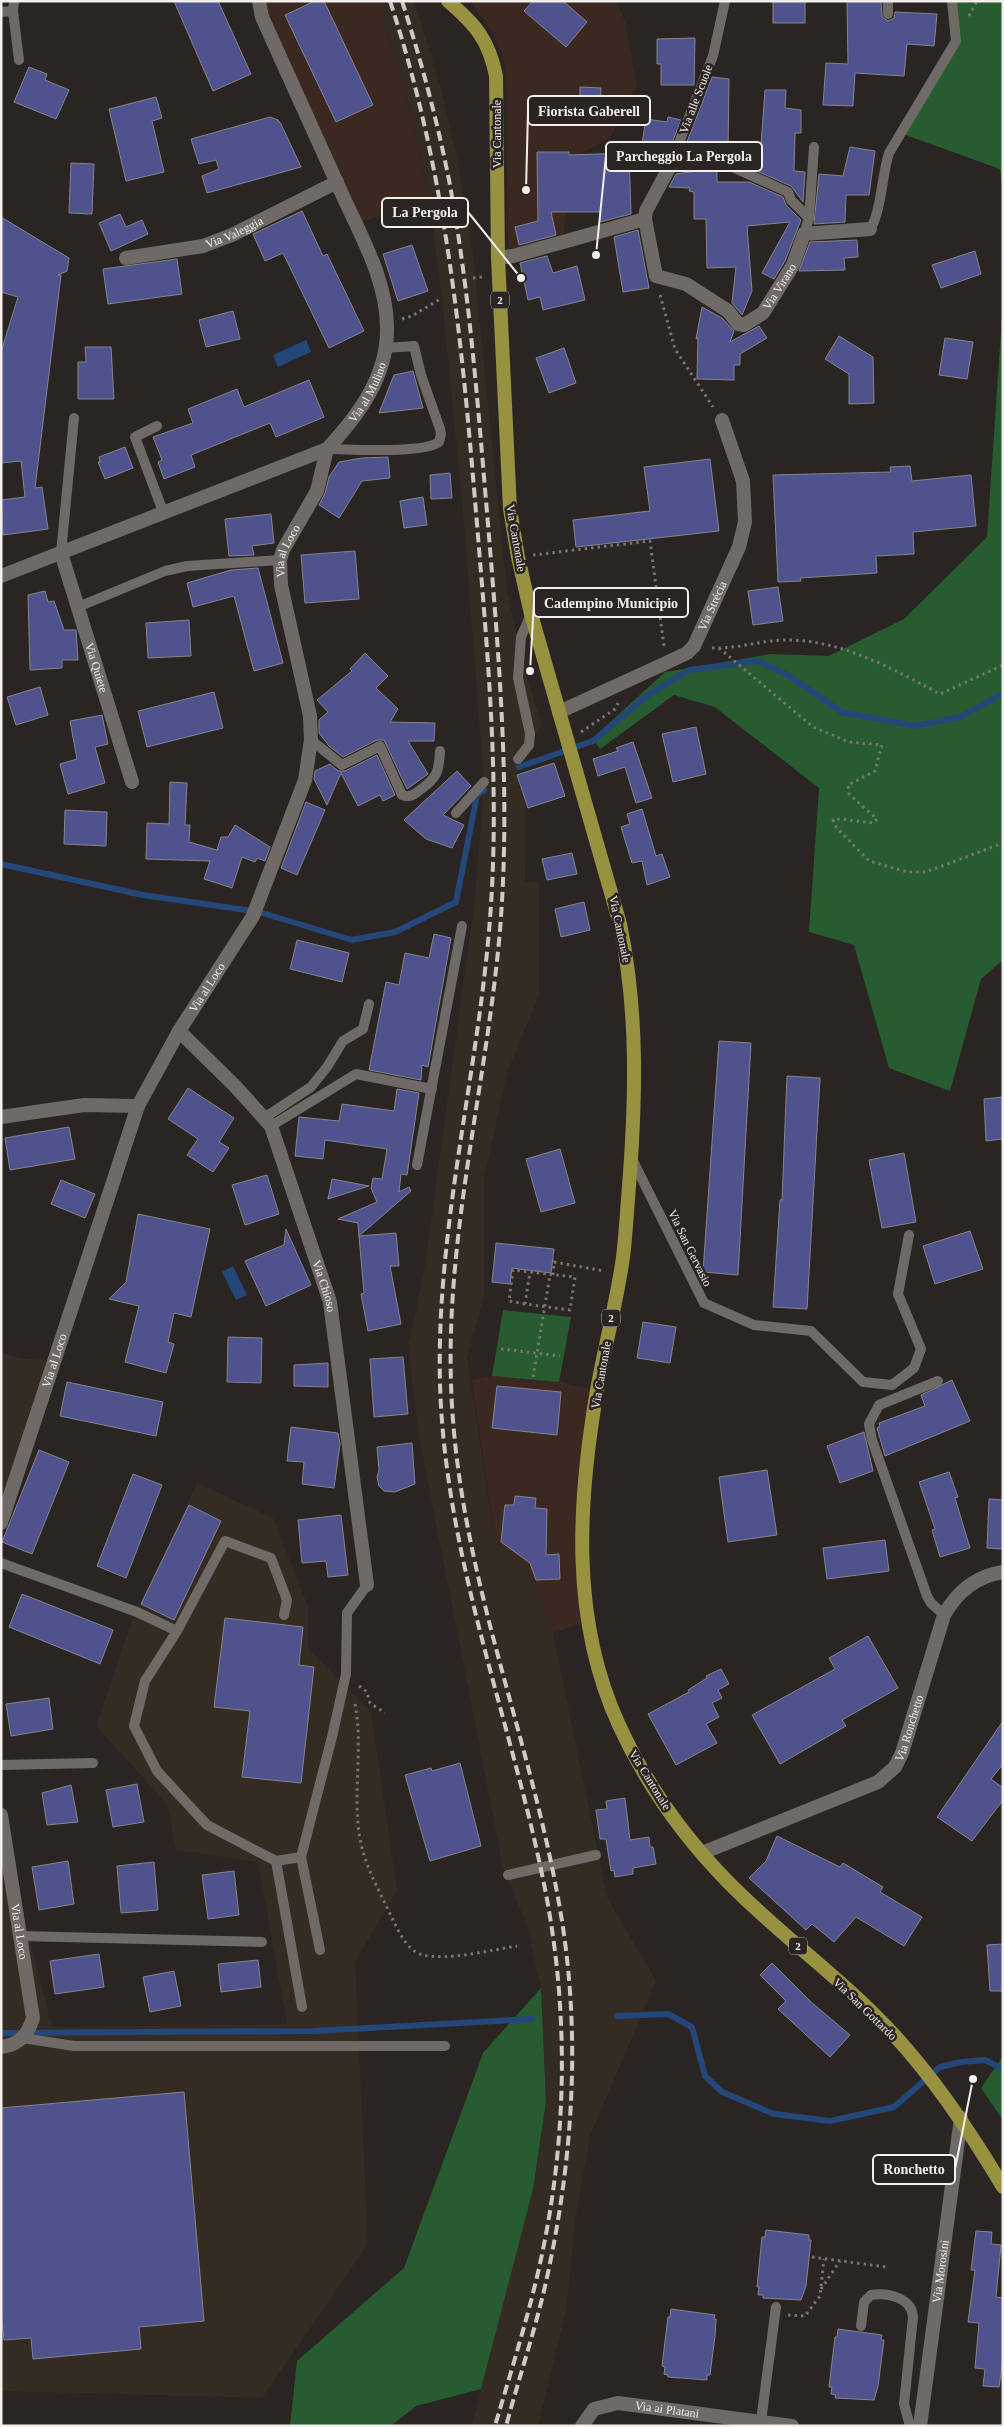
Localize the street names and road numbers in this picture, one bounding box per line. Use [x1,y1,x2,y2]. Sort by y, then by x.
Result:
street label: Via alle Scuole [676,63,716,135]
street label: Via Cantonale [490,100,504,168]
street label: Via Valeggia [204,213,266,251]
street label: Via Virano [760,261,799,312]
road number: 2 [491,292,509,308]
street label: Via al Mulino [345,361,389,425]
street label: Via Cantonale [503,503,529,573]
street label: Via al Loco [273,522,303,578]
street label: Via Strécia [695,578,730,633]
street label: Via Quiete [82,641,111,694]
street label: Via Cantonale [606,894,634,964]
street label: Via al Loco [186,960,228,1015]
street label: Via San Gervasio [665,1207,715,1289]
street label: Via Chioso [309,1258,338,1313]
road number: 2 [602,1310,620,1326]
street label: Via al Loco [39,1332,70,1389]
street label: Via Cantonale [588,1340,614,1410]
street label: Via Ronchetto [892,1693,926,1764]
street label: Via Cantonale [626,1747,674,1813]
street label: Via al Loco [8,1903,31,1960]
road number: 2 [789,1938,807,1954]
street label: Via San Gottardo [830,1975,900,2043]
street label: Via Morosini [929,2238,952,2304]
street label: Via ai Platani [634,2398,701,2421]

